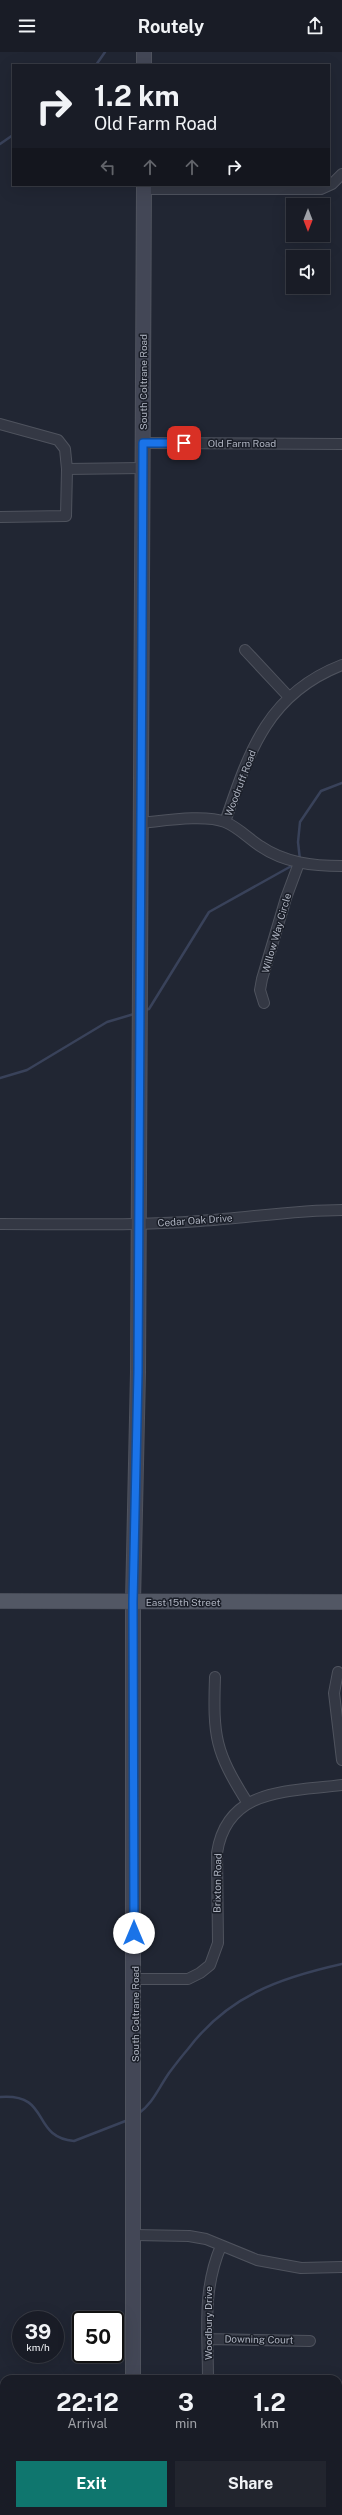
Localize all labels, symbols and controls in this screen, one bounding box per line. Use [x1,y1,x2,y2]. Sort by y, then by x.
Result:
icon: menu [16,15,38,37]
icon: share [304,15,326,37]
text: Routely [138,16,204,37]
text: 1.2 km [94,79,179,112]
icon: right [28,80,80,132]
text: Old Farm Road [94,113,217,134]
icon: left [97,156,119,178]
icon: ahead [139,156,161,178]
icon: ahead [181,156,203,178]
icon: right [223,156,245,178]
north arrow [286,198,330,242]
map controls [286,198,330,294]
button: sound [286,250,330,294]
street label: South Coltrane Road [137,334,149,430]
pin [167,426,201,460]
icon: arrive [173,432,195,454]
street label: Old Farm Road [208,437,276,449]
street label: Woodruff Road [222,748,258,818]
street label: Willow Way Circle [259,891,293,974]
street label: Cedar Oak Drive [157,1211,233,1229]
street label: East 15th Street [146,1596,220,1608]
street label: Brixton Road [210,1853,224,1913]
position arrow [113,1912,155,1954]
street label: South Coltrane Road [129,1966,141,2062]
street label: Woodbury Drive [202,2286,214,2360]
speed limit sign: 50 [72,2311,124,2363]
text: 39 [25,2320,51,2344]
street label: Downing Court [224,2332,294,2346]
text: km/h [26,2341,50,2353]
text: 22:12 [56,2388,119,2416]
text: 3 [178,2388,194,2416]
text: 1.2 [253,2388,286,2416]
text: Arrival [67,2416,108,2431]
text: min [175,2416,197,2431]
text: km [260,2416,279,2431]
button: Exit [16,2461,167,2507]
button: Share [175,2461,326,2507]

